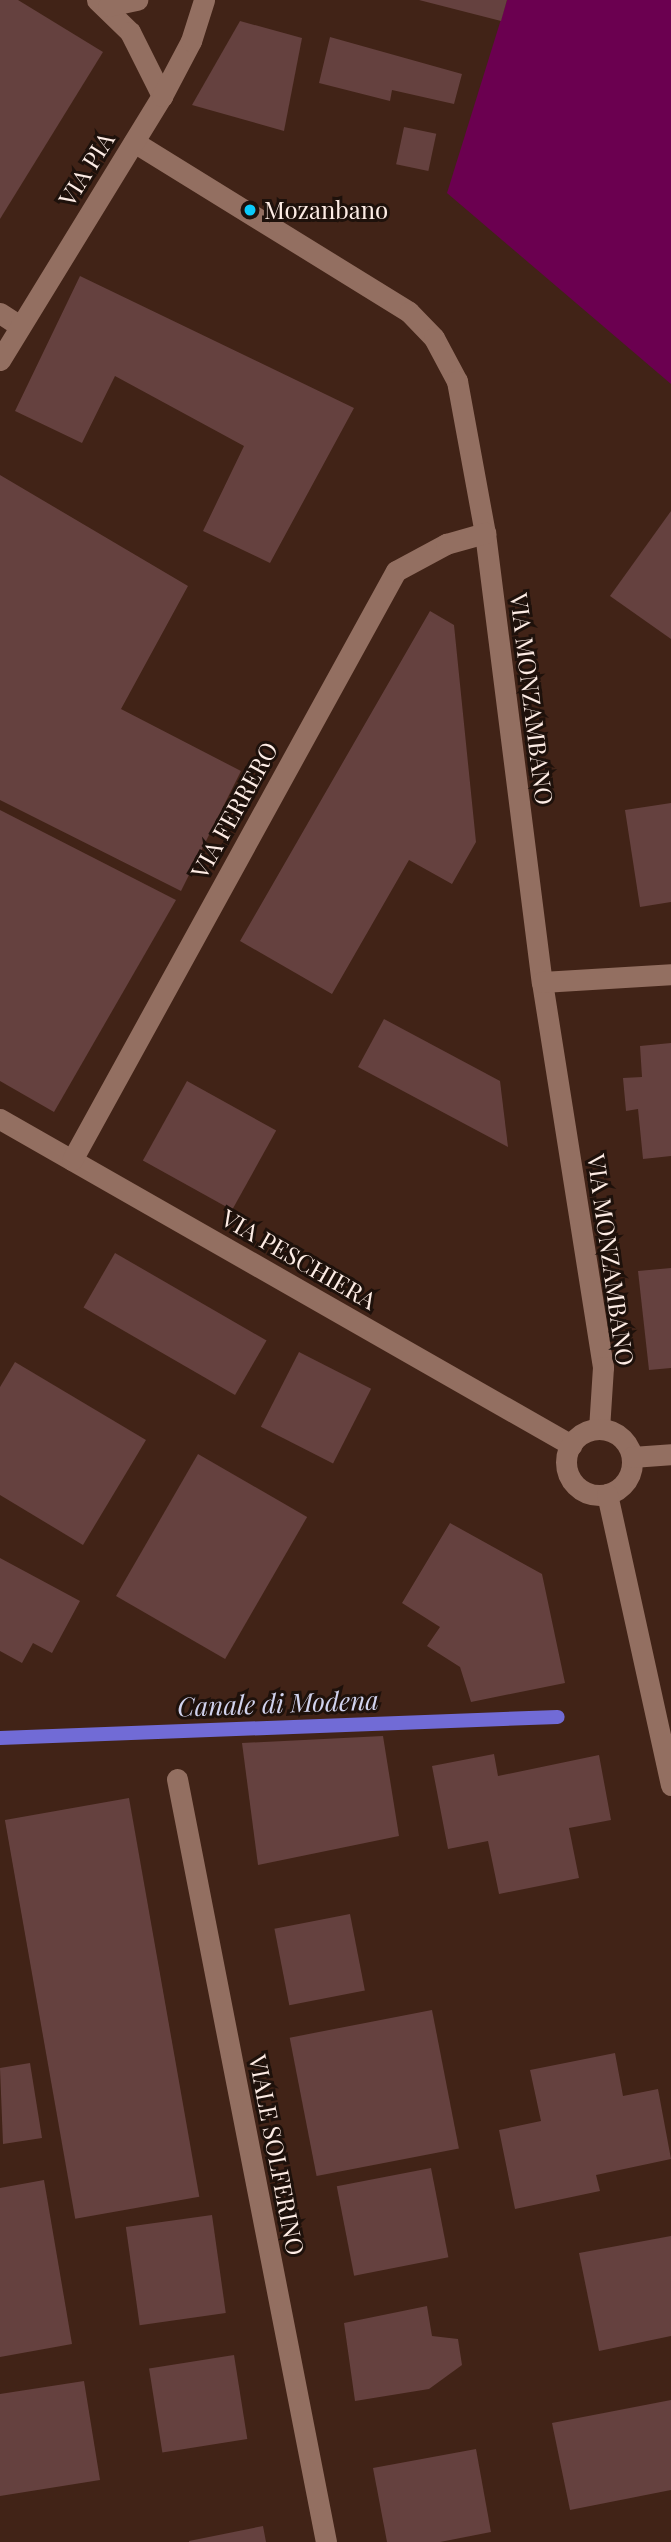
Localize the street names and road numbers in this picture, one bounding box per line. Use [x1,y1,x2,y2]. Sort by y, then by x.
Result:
street label: VIA PIA [52,127,120,211]
street label: VIA MONZAMBANO [505,591,559,807]
street label: VIA FERRERO [185,737,283,883]
street label: VIA MONZAMBANO [582,1152,640,1368]
street label: VIA PESCHIERA [216,1203,382,1315]
street label: VIALE SOLFERINO [243,2052,311,2258]

